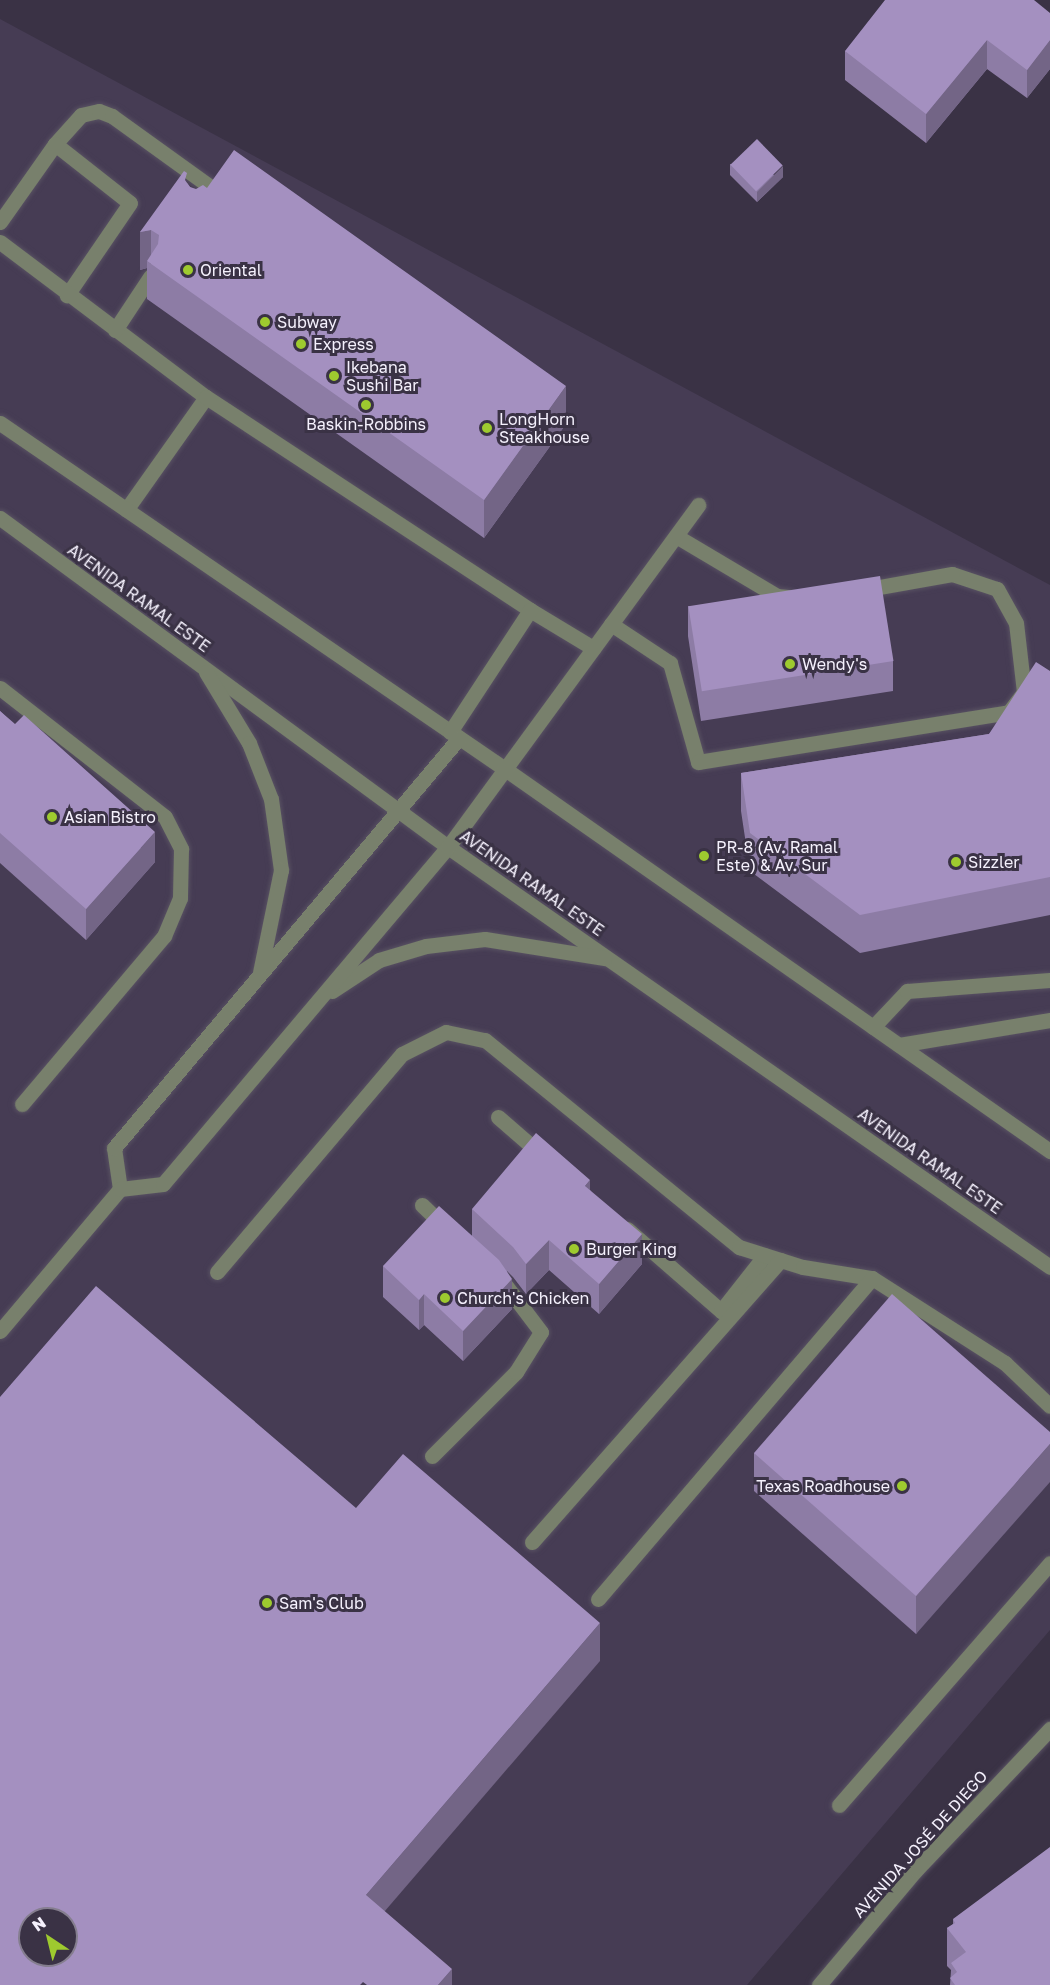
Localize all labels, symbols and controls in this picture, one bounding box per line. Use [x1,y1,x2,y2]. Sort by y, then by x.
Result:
place label: Oriental [200,260,262,280]
marker: Oriental [181,263,195,277]
place label: Subway [277,312,337,332]
marker: Subway [258,315,272,329]
place label: Express [313,334,374,354]
marker: Express [294,337,308,351]
place label: Ikebana Sushi Bar [346,357,419,395]
marker: Ikebana Sushi Bar [327,369,341,383]
marker: Baskin-Robbins [359,398,373,412]
place label: LongHorn Steakhouse [499,409,590,447]
place label: Baskin-Robbins [306,414,426,434]
marker: LongHorn Steakhouse [480,421,494,435]
street label: AVENIDA RAMAL ESTE [64,540,214,656]
place label: Wendy's [802,654,867,674]
marker: Wendy's [783,657,797,671]
place label: Asian Bistro [64,807,156,827]
marker: Asian Bistro [45,810,59,824]
street label: AVENIDA RAMAL ESTE [456,826,608,940]
place label: PR-8 (Av. Ramal Este) & Av. Sur [716,837,838,875]
marker: PR-8 (Av. Ramal Este) & Av. Sur [697,849,711,863]
place label: Sizzler [968,852,1019,872]
marker: Sizzler [949,855,963,869]
street label: AVENIDA RAMAL ESTE [854,1104,1006,1218]
place label: Burger King [586,1239,677,1259]
marker: Burger King [567,1242,581,1256]
place label: Church's Chicken [457,1288,589,1308]
marker: Church's Chicken [438,1291,452,1305]
place label: Texas Roadhouse [756,1476,890,1496]
marker: Texas Roadhouse [895,1479,909,1493]
place label: Sam's Club [279,1593,364,1613]
marker: Sam's Club [260,1596,274,1610]
street label: AVENIDA JOSÉ DE DIEGO [849,1767,991,1921]
north arrow [18,1907,78,1967]
text: N [28,1912,50,1936]

